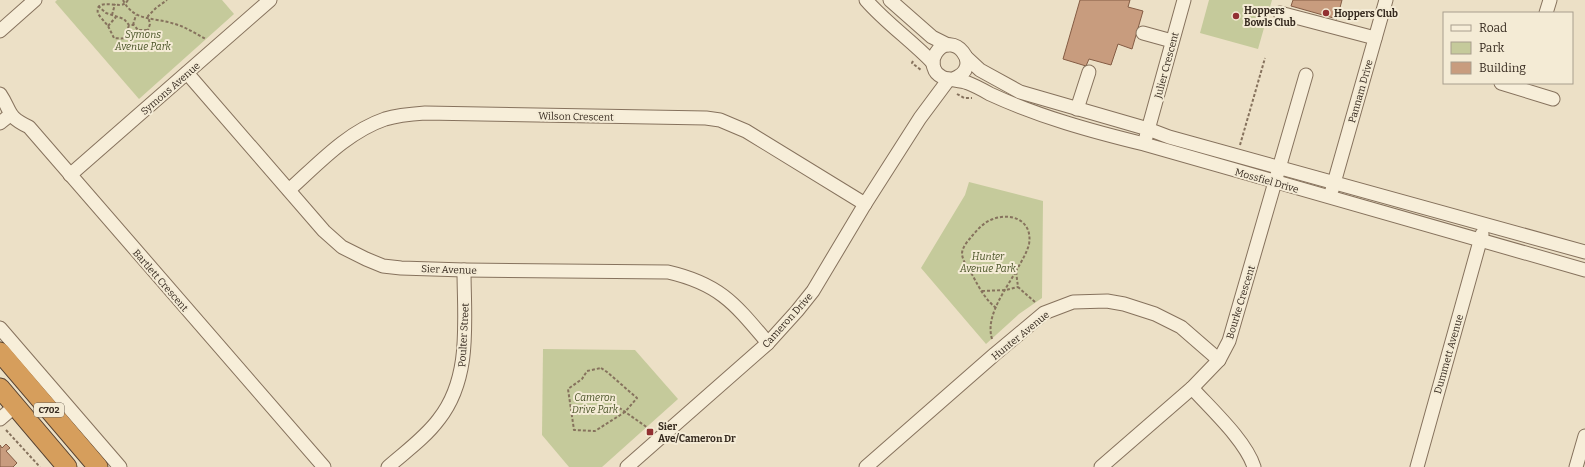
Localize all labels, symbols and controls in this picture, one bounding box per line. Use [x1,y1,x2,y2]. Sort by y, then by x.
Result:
place label: Hoppers Bowls Club [1244,5,1296,29]
marker: Hoppers Club [1321,8,1331,18]
place label: Hoppers Club [1334,8,1398,20]
marker: Hoppers Bowls Club [1231,11,1241,21]
legend [1443,12,1573,84]
text: Road [1479,21,1507,35]
park label: Symons Avenue Park [114,29,172,53]
street label: Julier Crescent [1152,30,1182,101]
text: Park [1479,41,1505,55]
street label: Pannam Drive [1346,58,1376,124]
street label: Symons Avenue [139,60,203,118]
text: Building [1479,61,1526,75]
street label: Wilson Crescent [538,110,614,124]
street label: Mossfiel Drive [1234,166,1300,196]
street label: Bartlett Crescent [130,247,191,314]
park label: Hunter Avenue Park [959,251,1017,275]
street label: Sier Avenue [421,263,477,277]
street label: Bourke Crescent [1224,264,1258,341]
street label: Cameron Drive [760,291,816,351]
street label: Poulter Street [456,302,472,367]
street label: Hunter Avenue [989,309,1052,363]
street label: Dummett Avenue [1432,313,1466,395]
park label: Cameron Drive Park [572,392,619,416]
road number: C702 [34,403,64,417]
place label: Sier Ave/Cameron Dr [658,421,736,445]
marker: Sier Ave/Cameron Dr [645,427,655,437]

